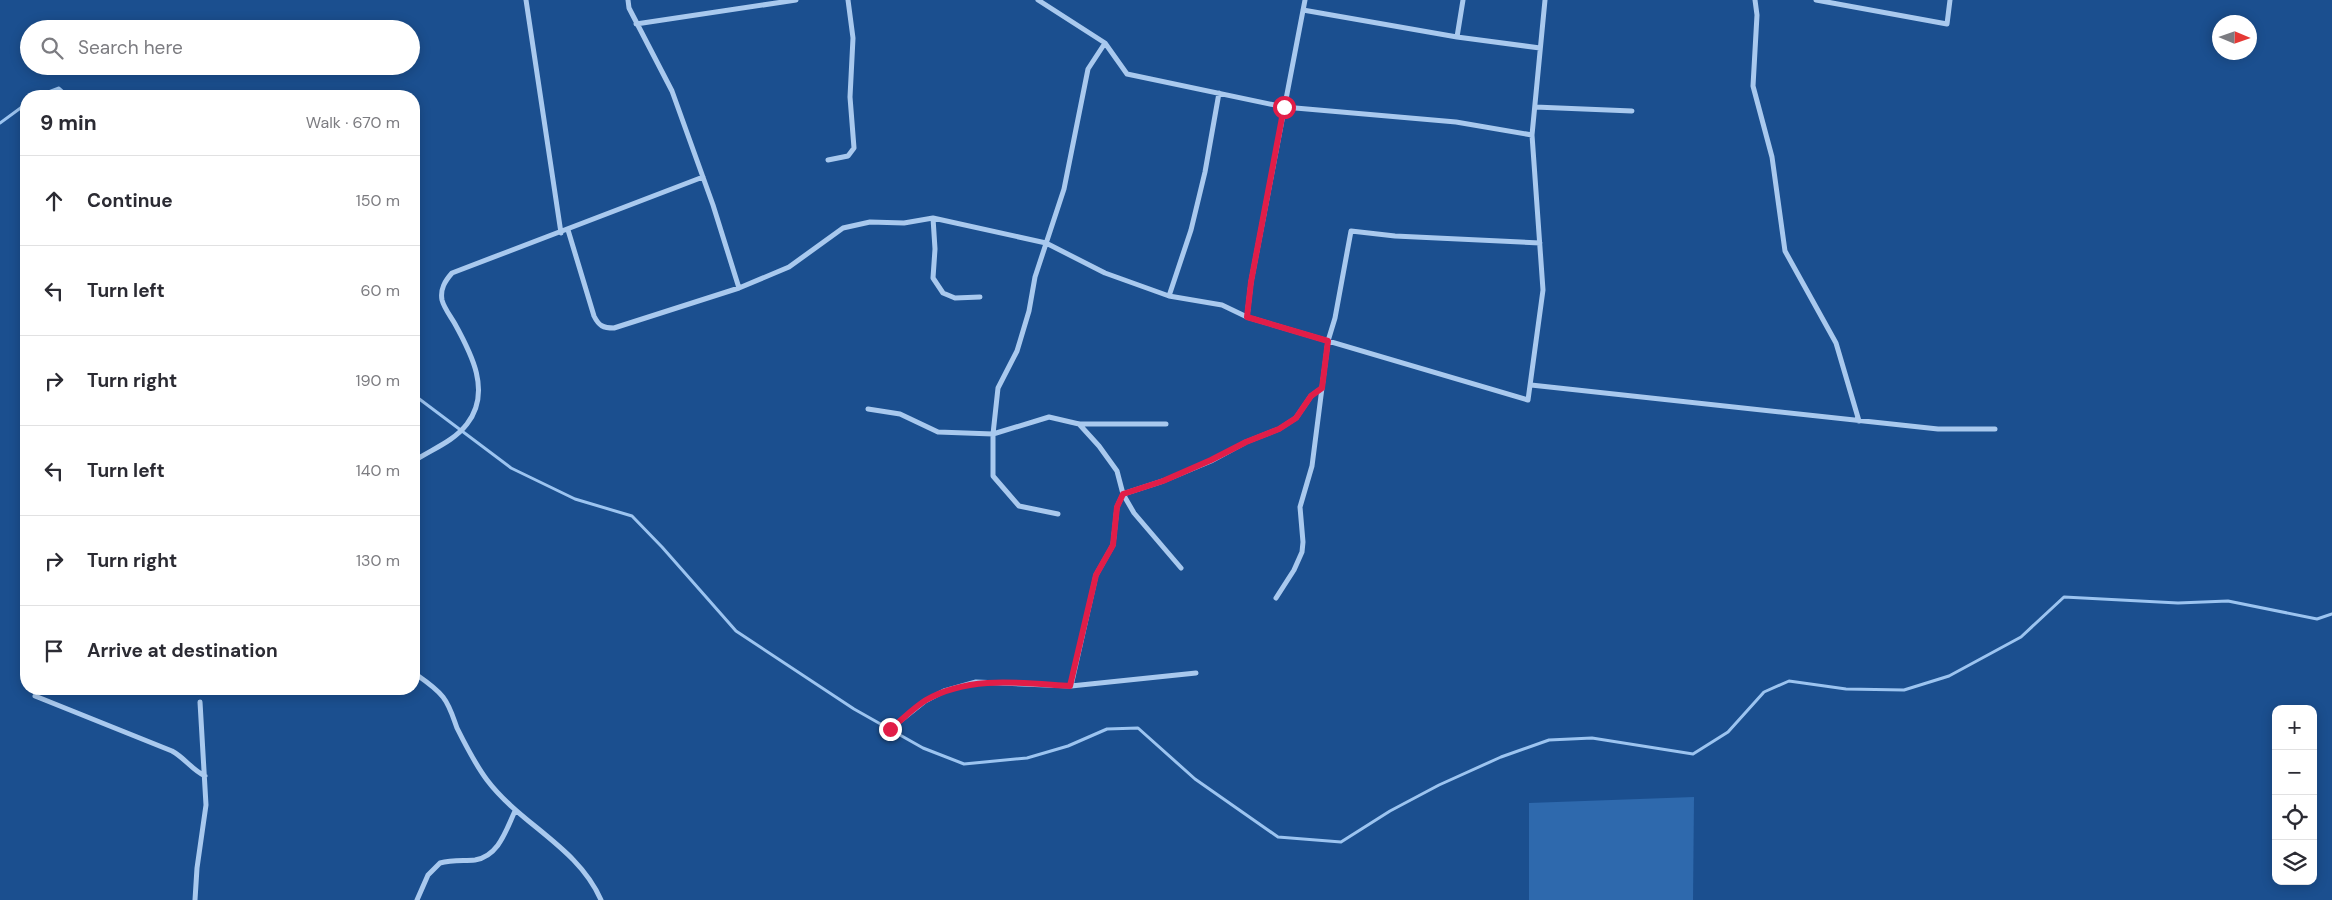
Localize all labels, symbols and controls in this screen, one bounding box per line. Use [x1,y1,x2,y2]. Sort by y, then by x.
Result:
north arrow [2212,15,2257,60]
search box [20,20,420,75]
icon: search [38,34,66,62]
text: Search here [78,35,183,60]
route start [1273,96,1296,119]
text: 9 min [40,109,97,137]
text: Walk · 670 m [306,112,400,133]
icon: ahead [40,187,68,215]
text: Continue [87,188,173,213]
text: 150 m [356,190,400,211]
icon: left [40,277,68,305]
text: Turn left [87,278,165,303]
text: 60 m [360,280,400,301]
icon: right [40,367,68,395]
text: Turn right [87,368,177,393]
text: 190 m [356,370,400,391]
icon: left [40,457,68,485]
text: Turn left [87,458,165,483]
text: 140 m [356,460,400,481]
icon: right [40,547,68,575]
text: Turn right [87,548,177,573]
text: 130 m [356,550,400,571]
icon: arrive [40,637,68,665]
text: Arrive at destination [87,638,278,663]
map controls [2272,705,2317,885]
button: + [2272,705,2317,750]
route end [879,718,902,741]
button: − [2272,750,2317,795]
button: locate [2272,795,2317,840]
button: layers [2272,840,2317,885]

